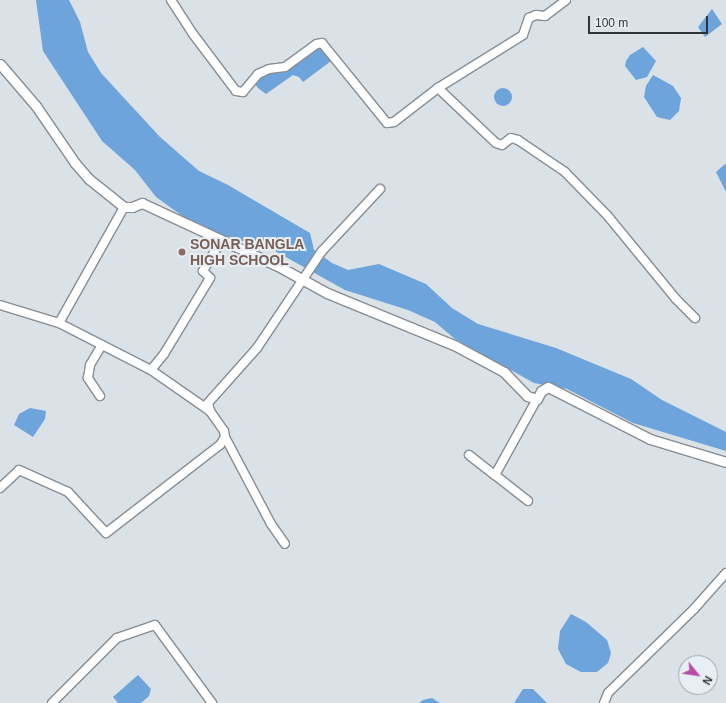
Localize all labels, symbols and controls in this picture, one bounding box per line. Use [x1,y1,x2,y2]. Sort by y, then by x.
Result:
scale bar [590,8,710,34]
text: 100 m [595,16,628,30]
place label: SONAR BANGLA HIGH SCHOOL [190,236,304,268]
marker: SONAR BANGLA HIGH SCHOOL [177,247,187,257]
north arrow [678,655,718,695]
text: N [700,674,715,687]

